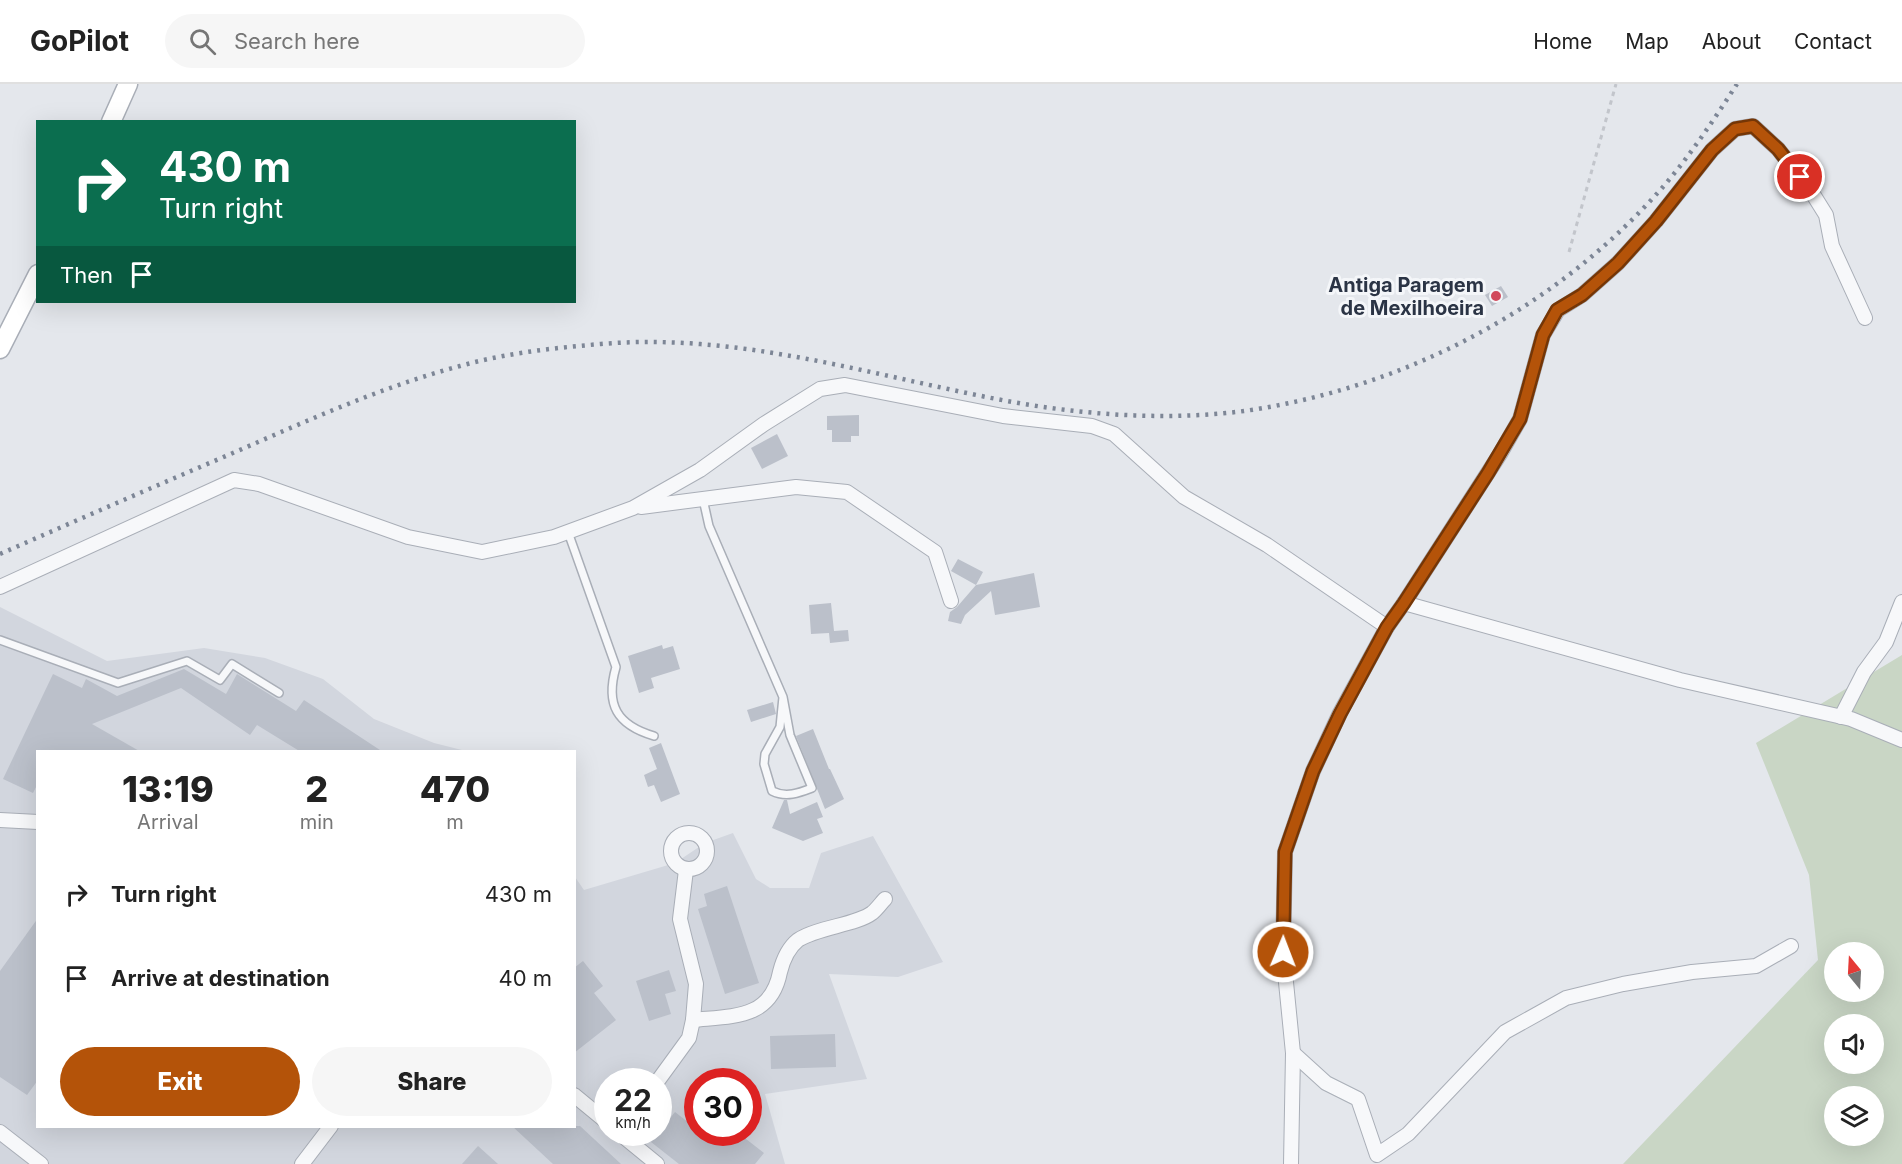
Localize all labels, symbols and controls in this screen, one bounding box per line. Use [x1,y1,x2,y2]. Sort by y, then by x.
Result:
search box [165,14,585,68]
text: GoPilot [30,24,129,58]
icon: search [186,25,219,58]
text: Search here [234,28,360,54]
text: Home [1533,29,1592,54]
text: Map [1625,29,1669,54]
text: About [1702,29,1761,54]
text: Contact [1794,29,1872,54]
text: 430 m [159,141,291,192]
icon: right [60,144,138,222]
pin [1774,151,1825,202]
icon: arrive [1783,160,1816,193]
text: Turn right [159,192,283,225]
icon: arrive [125,258,158,291]
text: Then [60,262,113,288]
place label: Antiga Paragem de Mexilhoeira [1328,273,1484,320]
marker: Antiga Paragem de Mexilhoeira [1489,289,1503,303]
text: 13:19 [122,767,214,811]
text: 2 [305,767,328,811]
text: 470 [420,767,490,811]
text: Arrival [137,810,199,834]
text: min [300,810,334,834]
text: m [446,810,464,834]
icon: right [60,878,93,911]
text: Turn right [111,881,217,907]
text: 430 m [485,881,552,907]
position arrow [1251,920,1315,984]
north arrow [1824,942,1884,1002]
map controls [1824,942,1884,1146]
icon: arrive [60,962,93,995]
text: Arrive at destination [111,965,330,991]
text: 40 m [498,965,552,991]
button: sound [1824,1014,1884,1074]
button: Exit [60,1047,300,1116]
button: Share [312,1047,552,1116]
speed limit sign: 30 [684,1068,762,1146]
text: 22 [614,1082,652,1118]
button: layers [1824,1086,1884,1146]
text: km/h [615,1113,651,1132]

